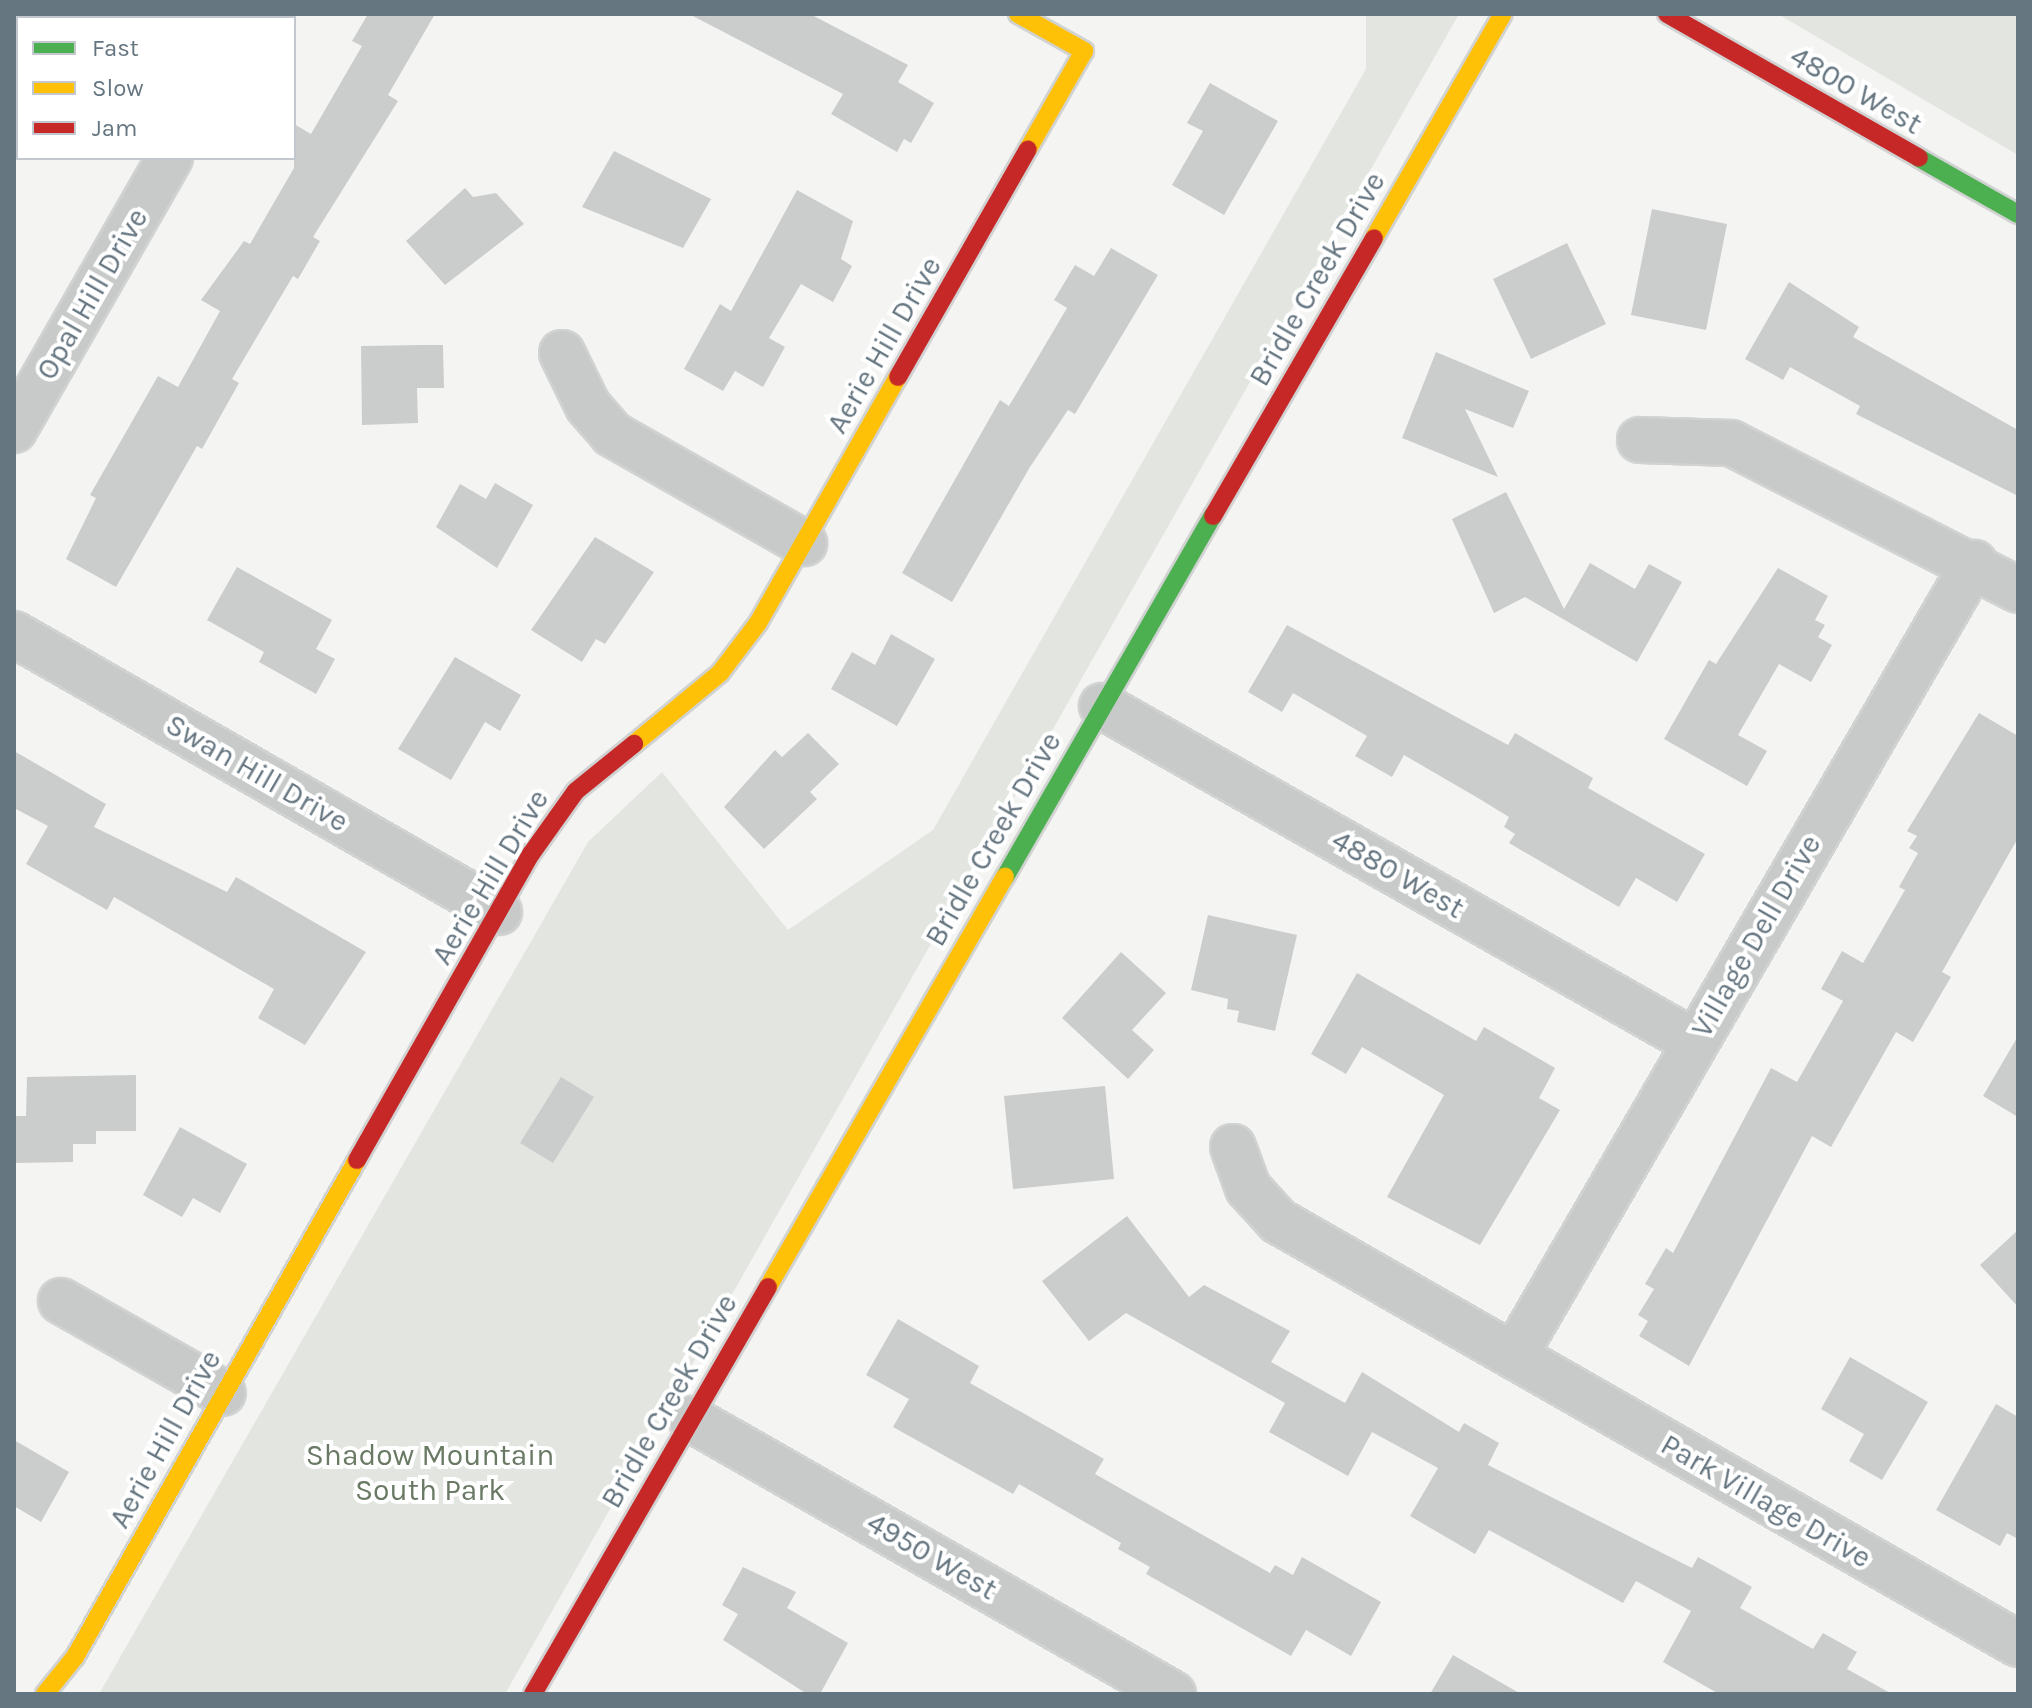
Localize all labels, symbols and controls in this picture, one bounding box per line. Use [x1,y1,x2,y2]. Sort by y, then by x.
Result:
legend [16,16,296,160]
text: Fast [92,34,139,62]
street label: 4800 West [1784,38,1928,142]
text: Slow [92,74,144,102]
text: Jam [92,114,137,142]
street label: Bridle Creek Drive [1241,166,1393,392]
street label: Opal Hill Drive [28,202,156,386]
street label: Aerie Hill Drive [819,250,949,440]
street label: Swan Hill Drive [159,706,355,840]
street label: Bridle Creek Drive [917,726,1069,952]
street label: Aerie Hill Drive [424,783,556,971]
street label: 4880 West [1325,822,1471,926]
street label: Village Dell Drive [1683,828,1829,1044]
street label: Bridle Creek Drive [593,1288,745,1514]
street label: Aerie Hill Drive [101,1344,229,1534]
street label: Park Village Drive [1655,1426,1877,1576]
park label: Shadow Mountain South Park [306,1437,554,1508]
street label: 4950 West [861,1504,1003,1608]

